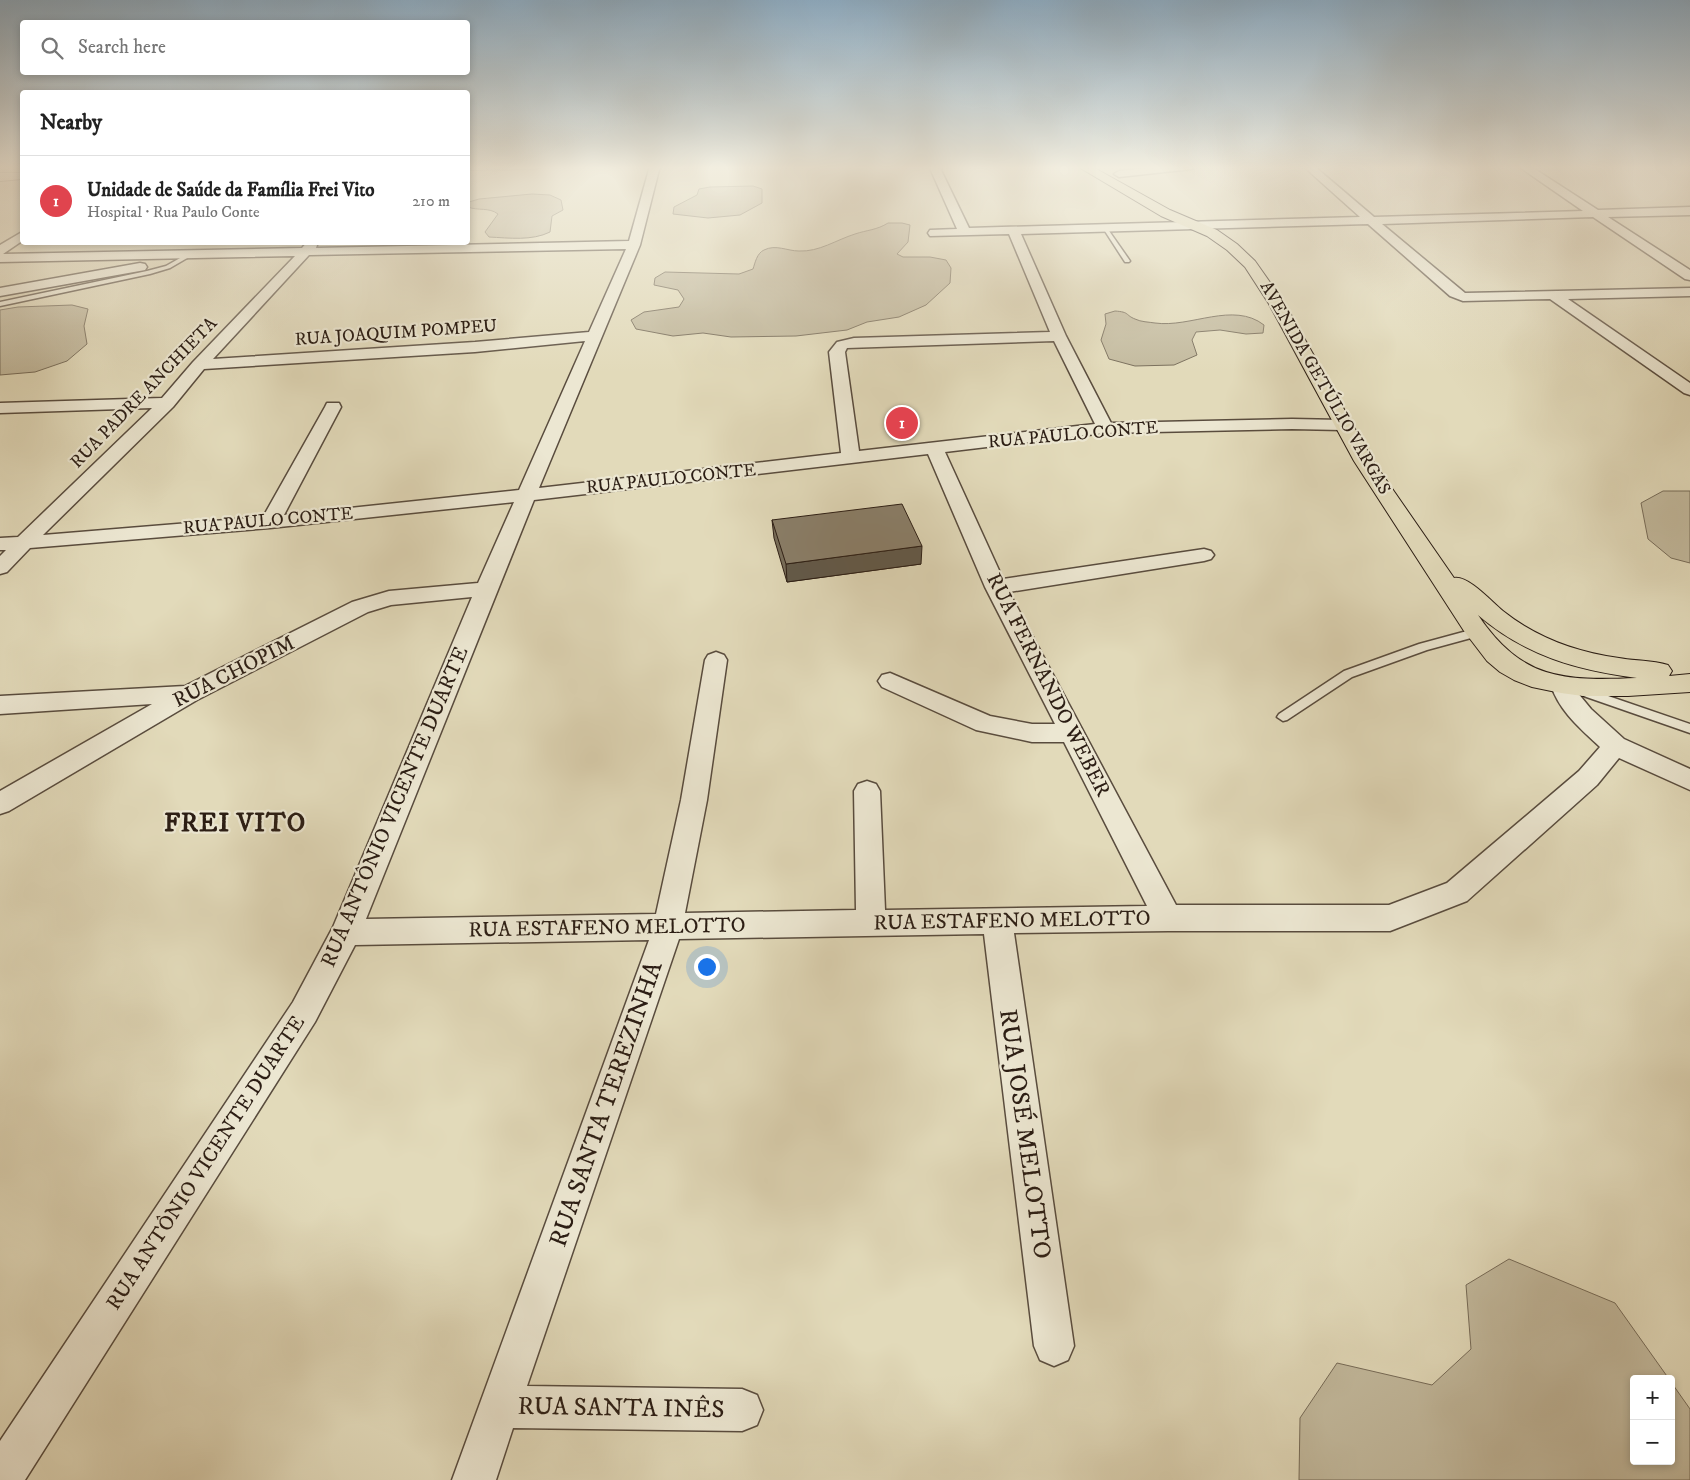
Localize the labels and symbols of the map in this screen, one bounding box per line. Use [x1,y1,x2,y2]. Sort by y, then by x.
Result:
street label: AVENIDA GETÚLIO VARGAS [1255,277,1396,499]
street label: RUA PADRE ANCHIETA [66,312,222,473]
street label: RUA JOAQUIM POMPEU [294,315,498,351]
pin: 1 [886,404,918,442]
street label: RUA PAULO CONTE [987,417,1159,453]
street label: RUA PAULO CONTE [585,459,757,499]
street label: RUA PAULO CONTE [182,503,354,539]
street label: RUA FERNANDO WEBER [980,569,1116,801]
street label: RUA CHOPIM [169,630,299,714]
street label: RUA ANTÔNIO VICENTE DUARTE [315,642,475,971]
district label: FREI VITO [164,807,306,840]
street label: RUA ESTAFENO MELOTTO [873,906,1151,936]
street label: RUA ESTAFENO MELOTTO [468,913,746,943]
your location [694,954,720,980]
street label: RUA SANTA TEREZINHA [542,956,670,1251]
street label: RUA JOSÉ MELOTTO [992,1007,1058,1261]
street label: RUA ANTÔNIO VICENTE DUARTE [100,1010,311,1315]
street label: RUA SANTA INÊS [517,1391,725,1425]

